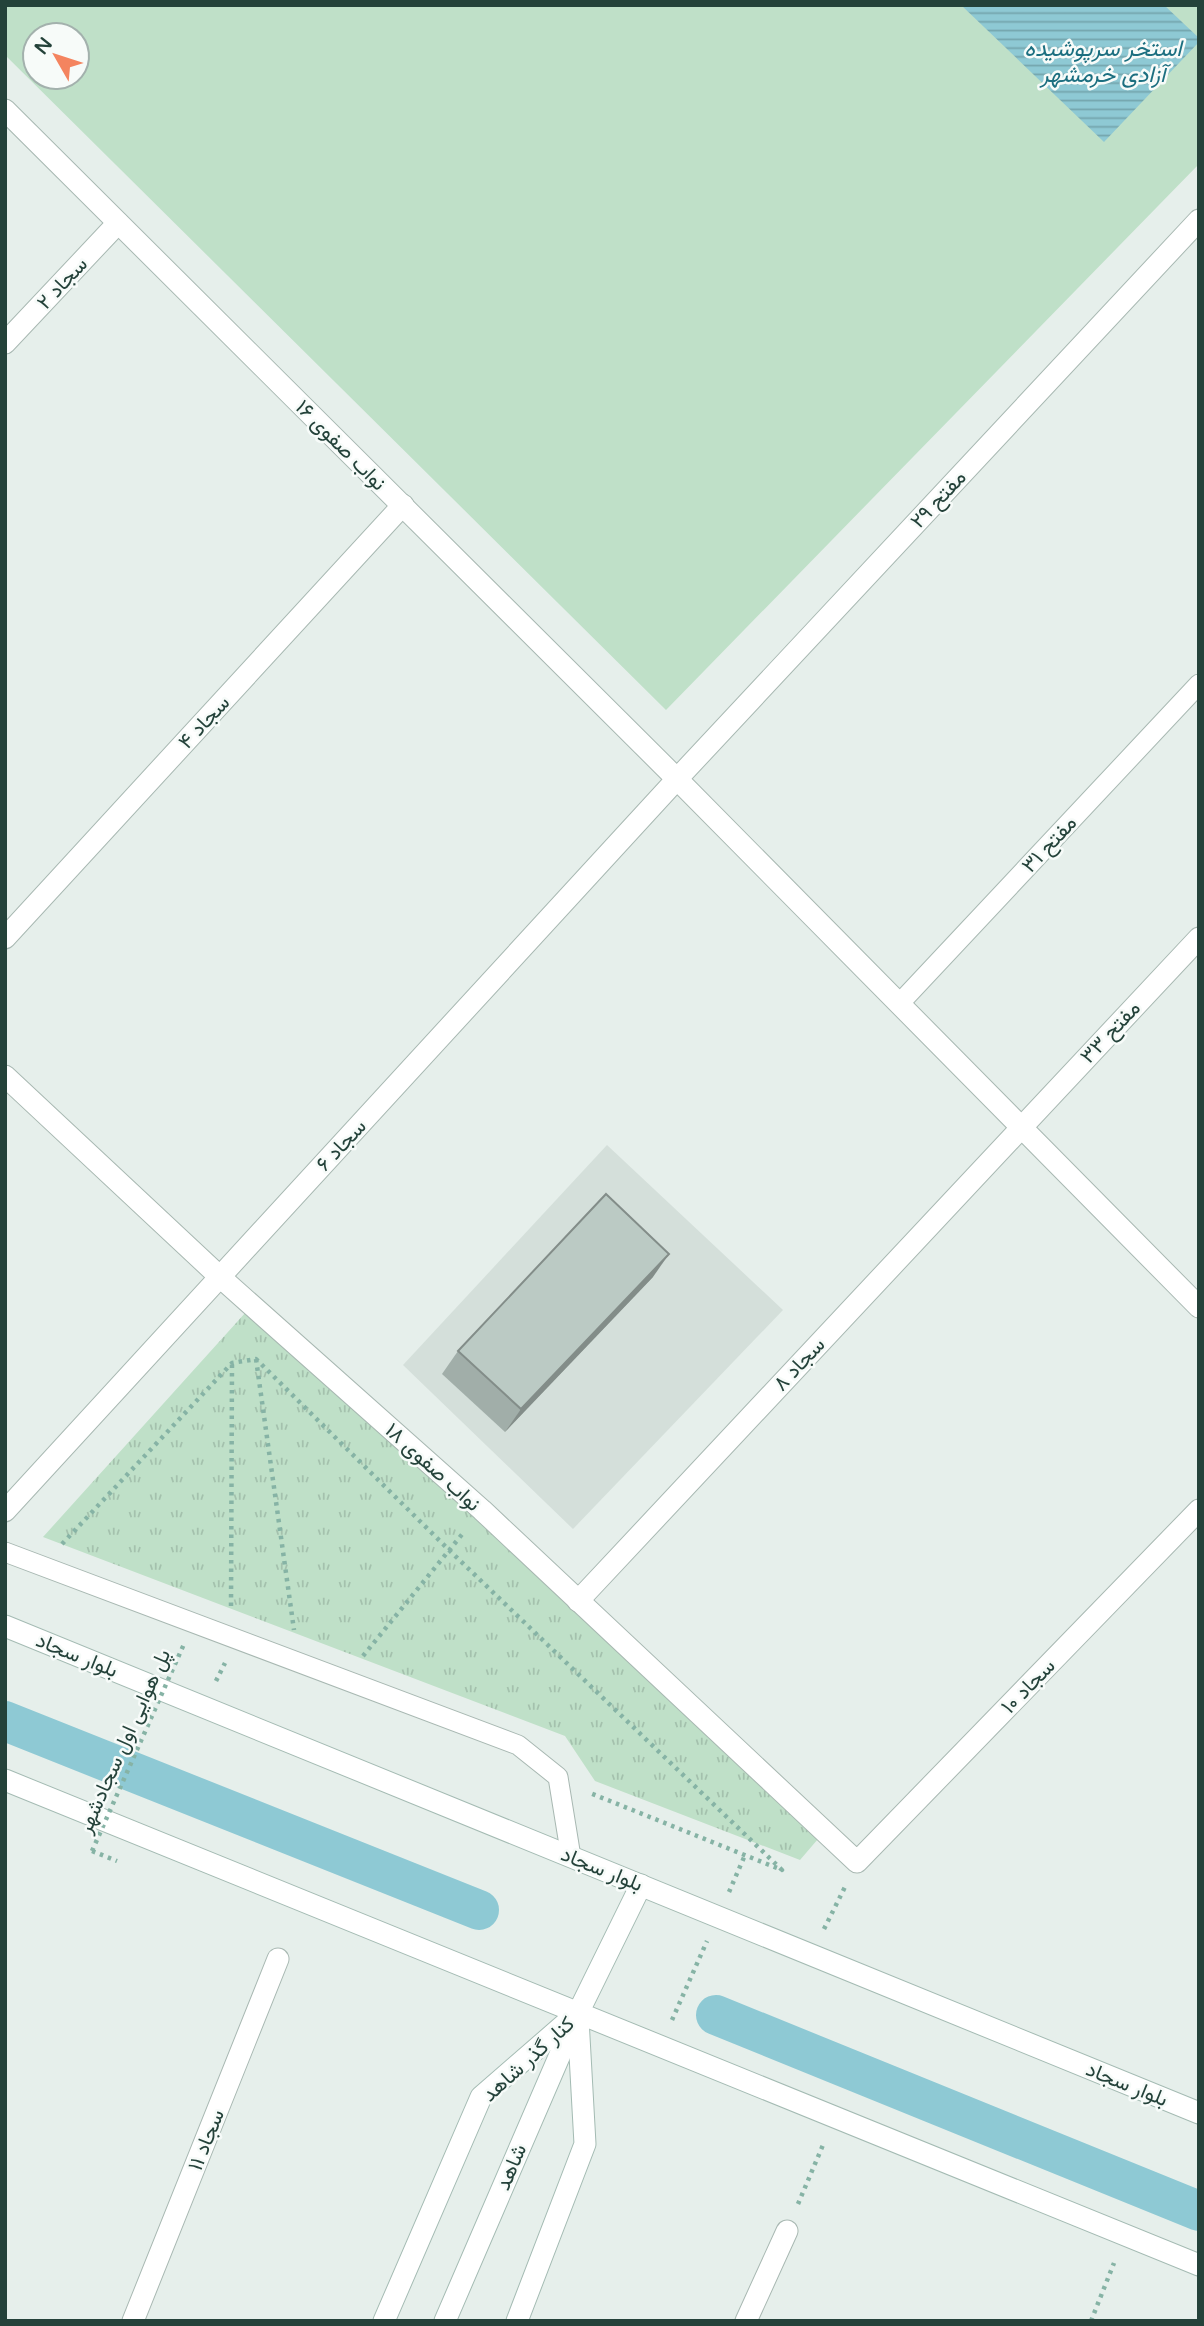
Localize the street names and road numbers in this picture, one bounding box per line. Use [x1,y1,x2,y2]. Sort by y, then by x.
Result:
street label: سجاد ۲ [32,252,93,315]
street label: نواب صفوی ۱۶ [290,395,391,496]
street label: مفتح ۲۹ [905,465,972,534]
street label: سجاد ۴ [173,690,235,754]
street label: مفتح ۳۱ [1017,811,1083,879]
street label: مفتح ۳۳ [1075,996,1146,1070]
street label: سجاد ۶ [311,1114,372,1177]
street label: سجاد ۸ [768,1332,830,1396]
street label: نواب صفوی ۱۸ [380,1418,486,1517]
street label: بلوار سجاد [32,1628,121,1683]
street label: پل هوایی اول سجادشهر [72,1645,177,1838]
street label: سجاد ۱۰ [996,1654,1061,1719]
street label: بلوار سجاد [557,1842,646,1897]
street label: کنار گذر شاهد [477,2011,580,2107]
street label: بلوار سجاد [1082,2057,1171,2112]
street label: سجاد ۱۱ [183,2106,230,2175]
street label: شاهد [491,2140,532,2194]

